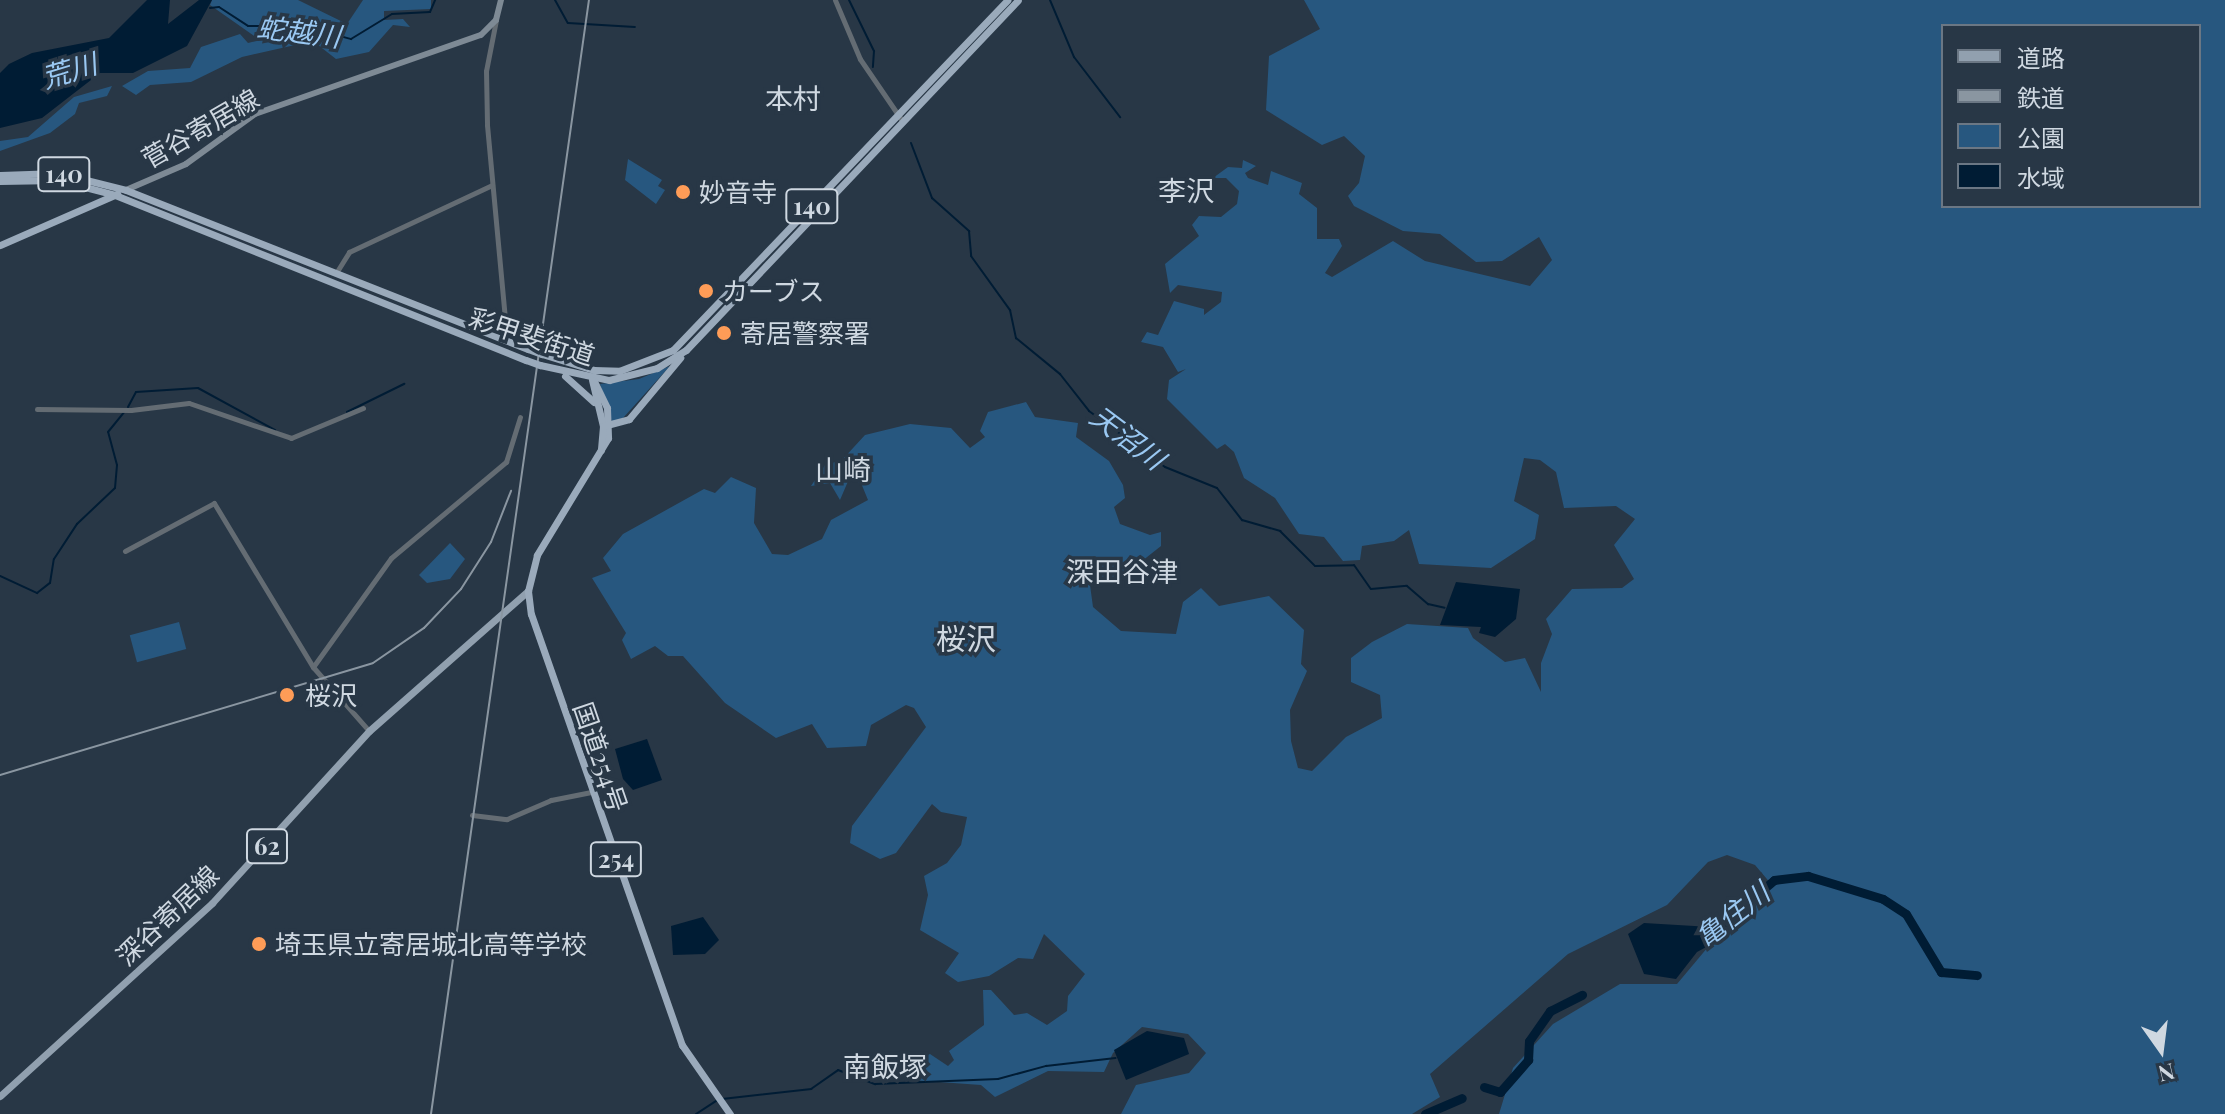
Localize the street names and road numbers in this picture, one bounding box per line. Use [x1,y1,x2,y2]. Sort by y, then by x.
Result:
street label: 菅谷寄居線 [136,82,264,174]
road number: 140 [36,154,92,194]
road number: 140 [784,186,840,226]
street label: 彩甲斐街道 [465,301,599,371]
street label: 国道254号 [568,698,634,816]
road number: 62 [245,826,289,866]
road number: 254 [588,839,644,879]
street label: 深谷寄居線 [109,859,225,971]

